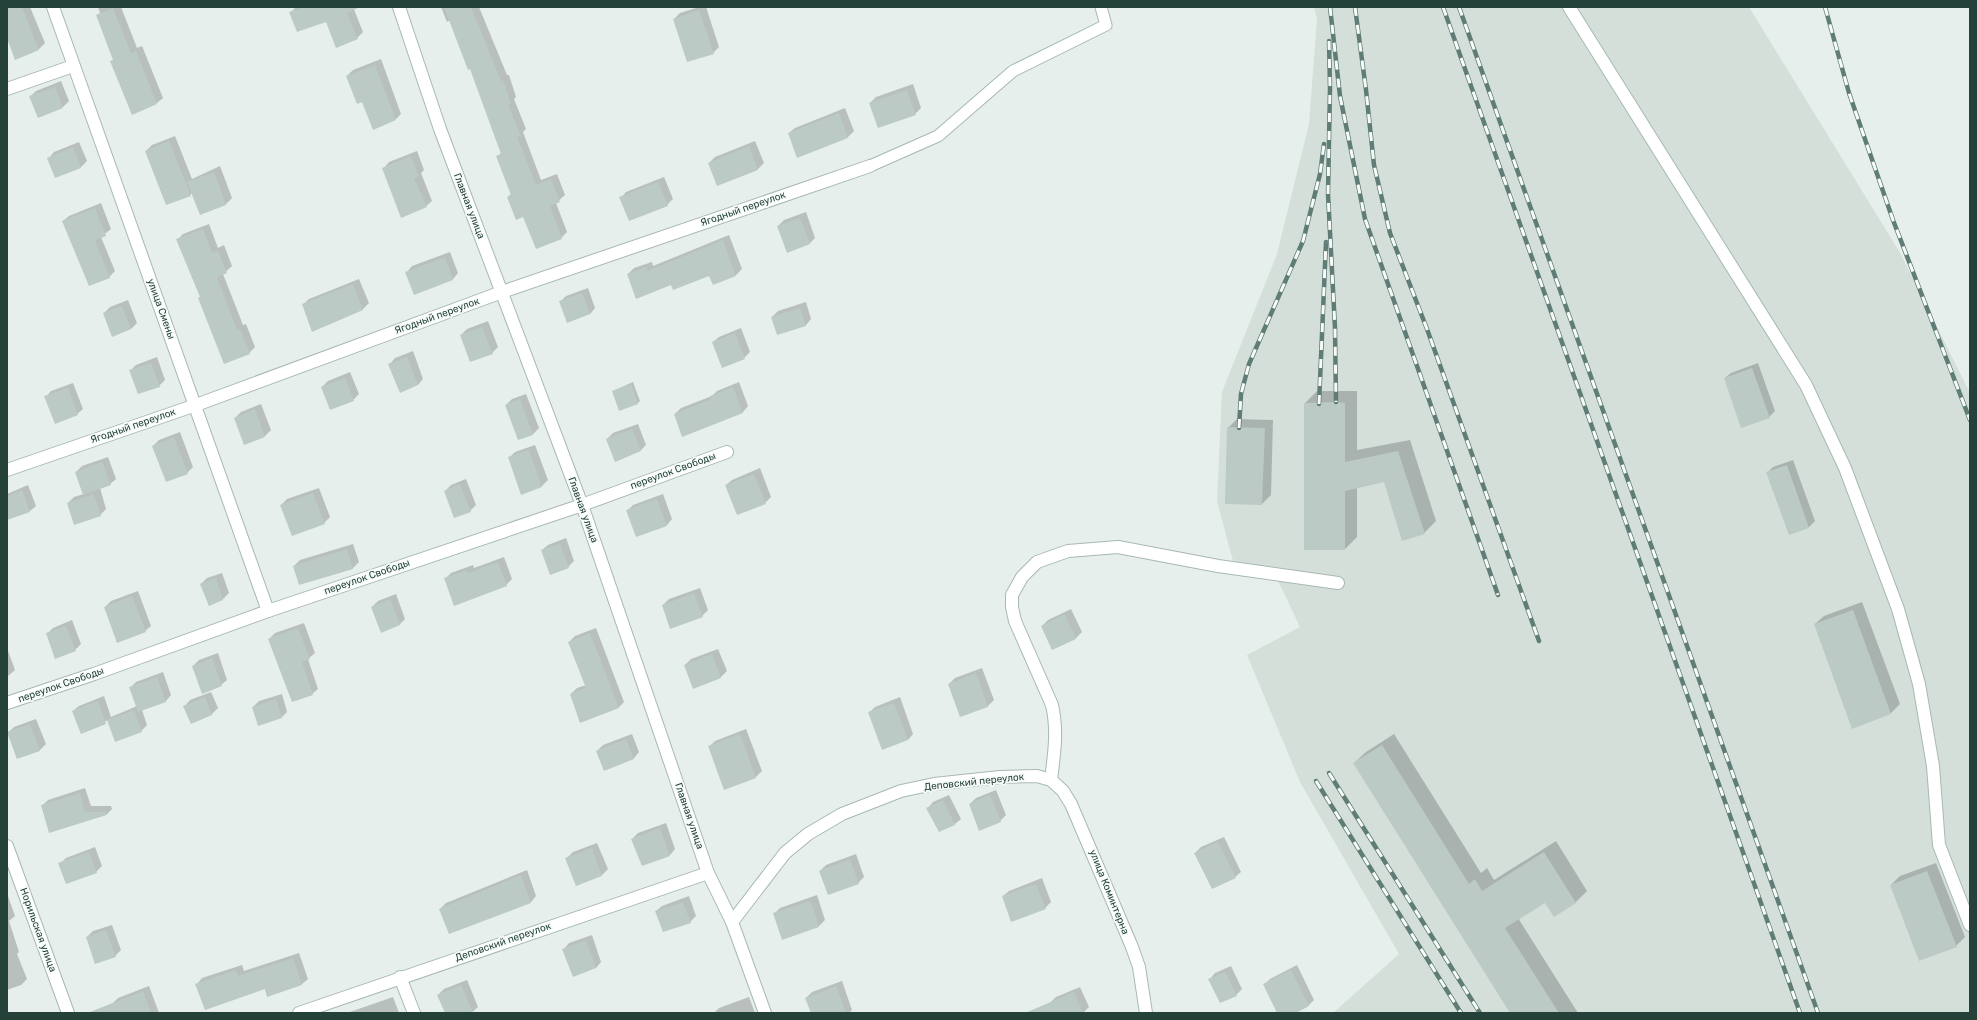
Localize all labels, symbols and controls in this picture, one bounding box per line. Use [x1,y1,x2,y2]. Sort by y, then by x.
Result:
street label: Главная улица [451,172,487,240]
street label: Ягодный переулок [699,189,788,229]
street label: улица Смены [145,277,177,341]
street label: Ягодный переулок [393,295,482,337]
street label: Ягодный переулок [89,406,178,446]
street label: переулок Свободы [629,450,717,492]
street label: Главная улица [566,475,600,545]
street label: переулок Свободы [322,557,412,597]
street label: переулок Свободы [16,665,106,705]
street label: Деповский переулок [923,771,1025,793]
street label: Главная улица [672,781,706,851]
street label: улица Коминтерна [1087,848,1131,936]
street label: Норильская улица [17,886,59,974]
street label: Деповский переулок [454,920,553,964]

